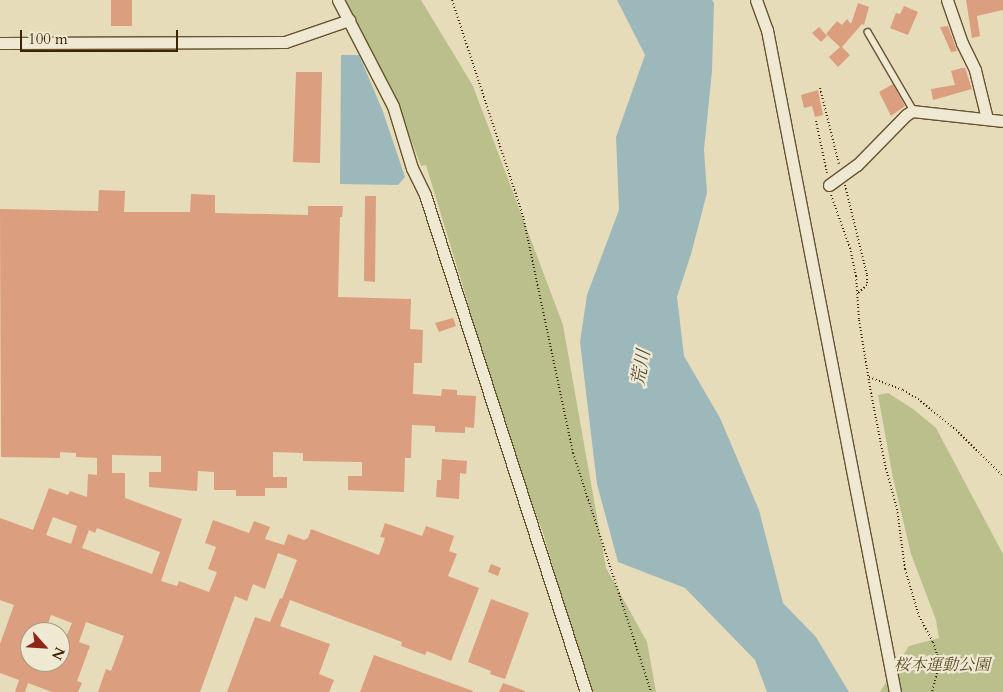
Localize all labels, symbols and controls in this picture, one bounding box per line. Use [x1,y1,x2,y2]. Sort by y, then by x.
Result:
scale bar [22,20,180,52]
text: 100 m [28,29,68,49]
water label: 荒川 [628,348,656,388]
north arrow [20,622,70,672]
text: N [47,644,69,663]
park label: 桜本運動公園 [894,655,990,675]

